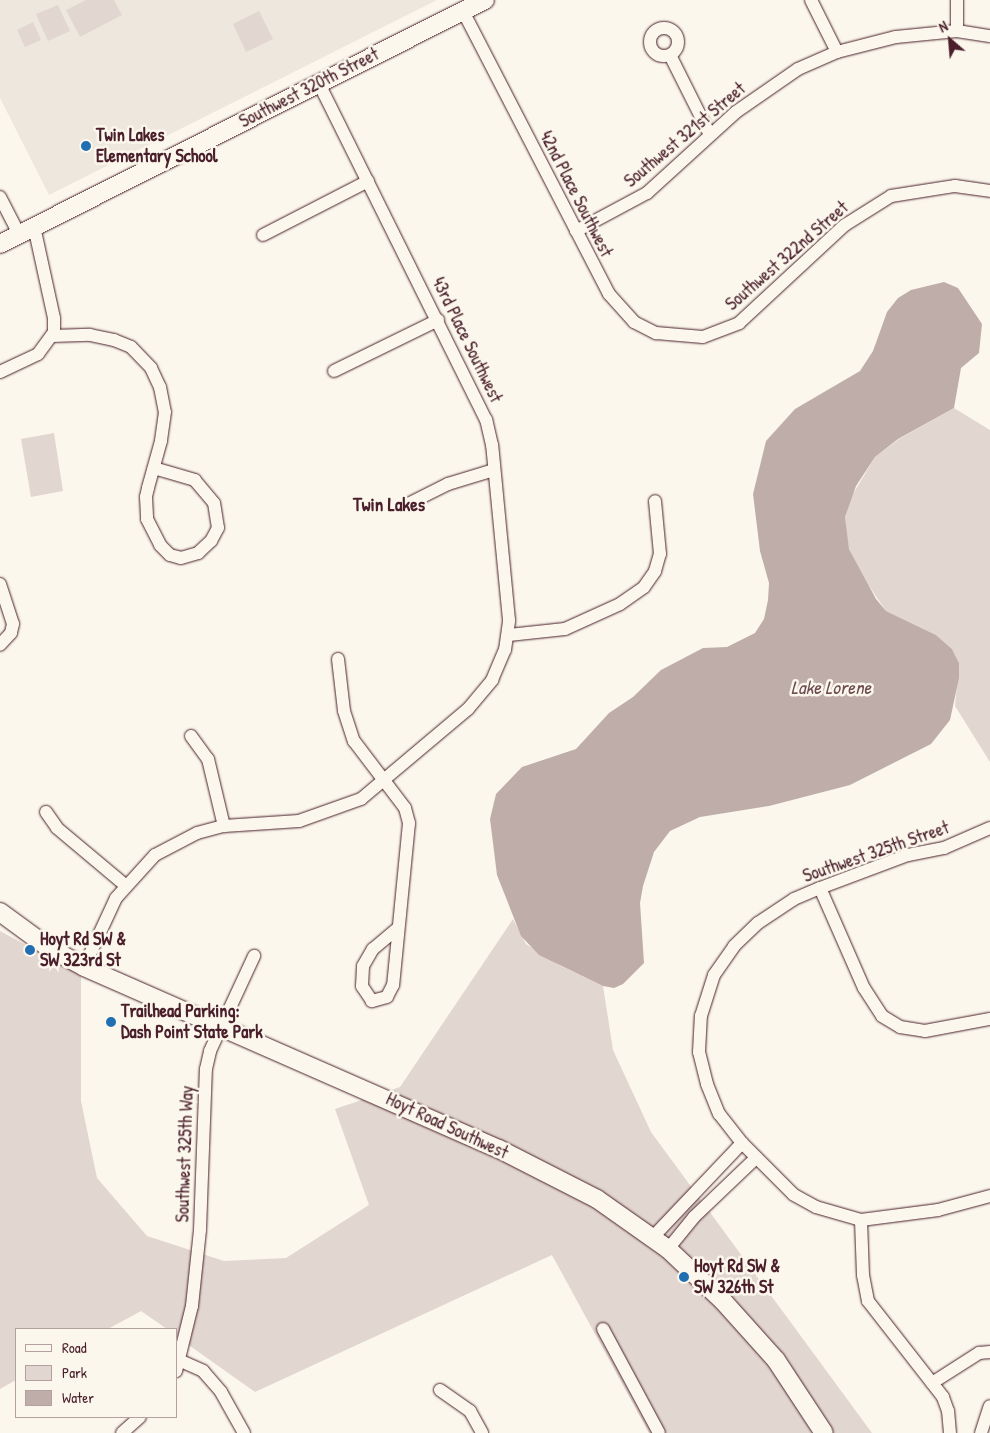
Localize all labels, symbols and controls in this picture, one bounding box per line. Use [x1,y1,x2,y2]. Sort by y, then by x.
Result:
north arrow [925,15,975,65]
text: N [935,16,951,36]
street label: Southwest 320th Street [236,44,382,132]
street label: Southwest 321st Street [620,78,750,192]
place label: Twin Lakes Elementary School [96,125,217,168]
street label: 42nd Place Southwest [535,127,617,261]
marker: Twin Lakes Elementary School [80,140,92,152]
street label: Southwest 322nd Street [721,197,853,315]
street label: 43rd Place Southwest [427,274,507,406]
district label: Twin Lakes [353,494,425,516]
water label: Lake Lorene [791,677,871,699]
street label: Southwest 325th Street [800,817,952,887]
place label: Hoyt Rd SW & SW 323rd St [40,929,126,972]
marker: Hoyt Rd SW & SW 323rd St [24,944,36,956]
place label: Trailhead Parking: Dash Point State Park [121,1001,263,1044]
marker: Trailhead Parking: Dash Point State Park [105,1016,117,1028]
street label: Southwest 325th Way [172,1085,198,1223]
street label: Hoyt Road Southwest [382,1088,512,1164]
place label: Hoyt Rd SW & SW 326th St [694,1256,780,1298]
marker: Hoyt Rd SW & SW 326th St [678,1271,690,1283]
legend [15,1328,178,1418]
text: Road [62,1337,87,1358]
text: Park [62,1362,87,1383]
text: Water [62,1387,94,1408]

